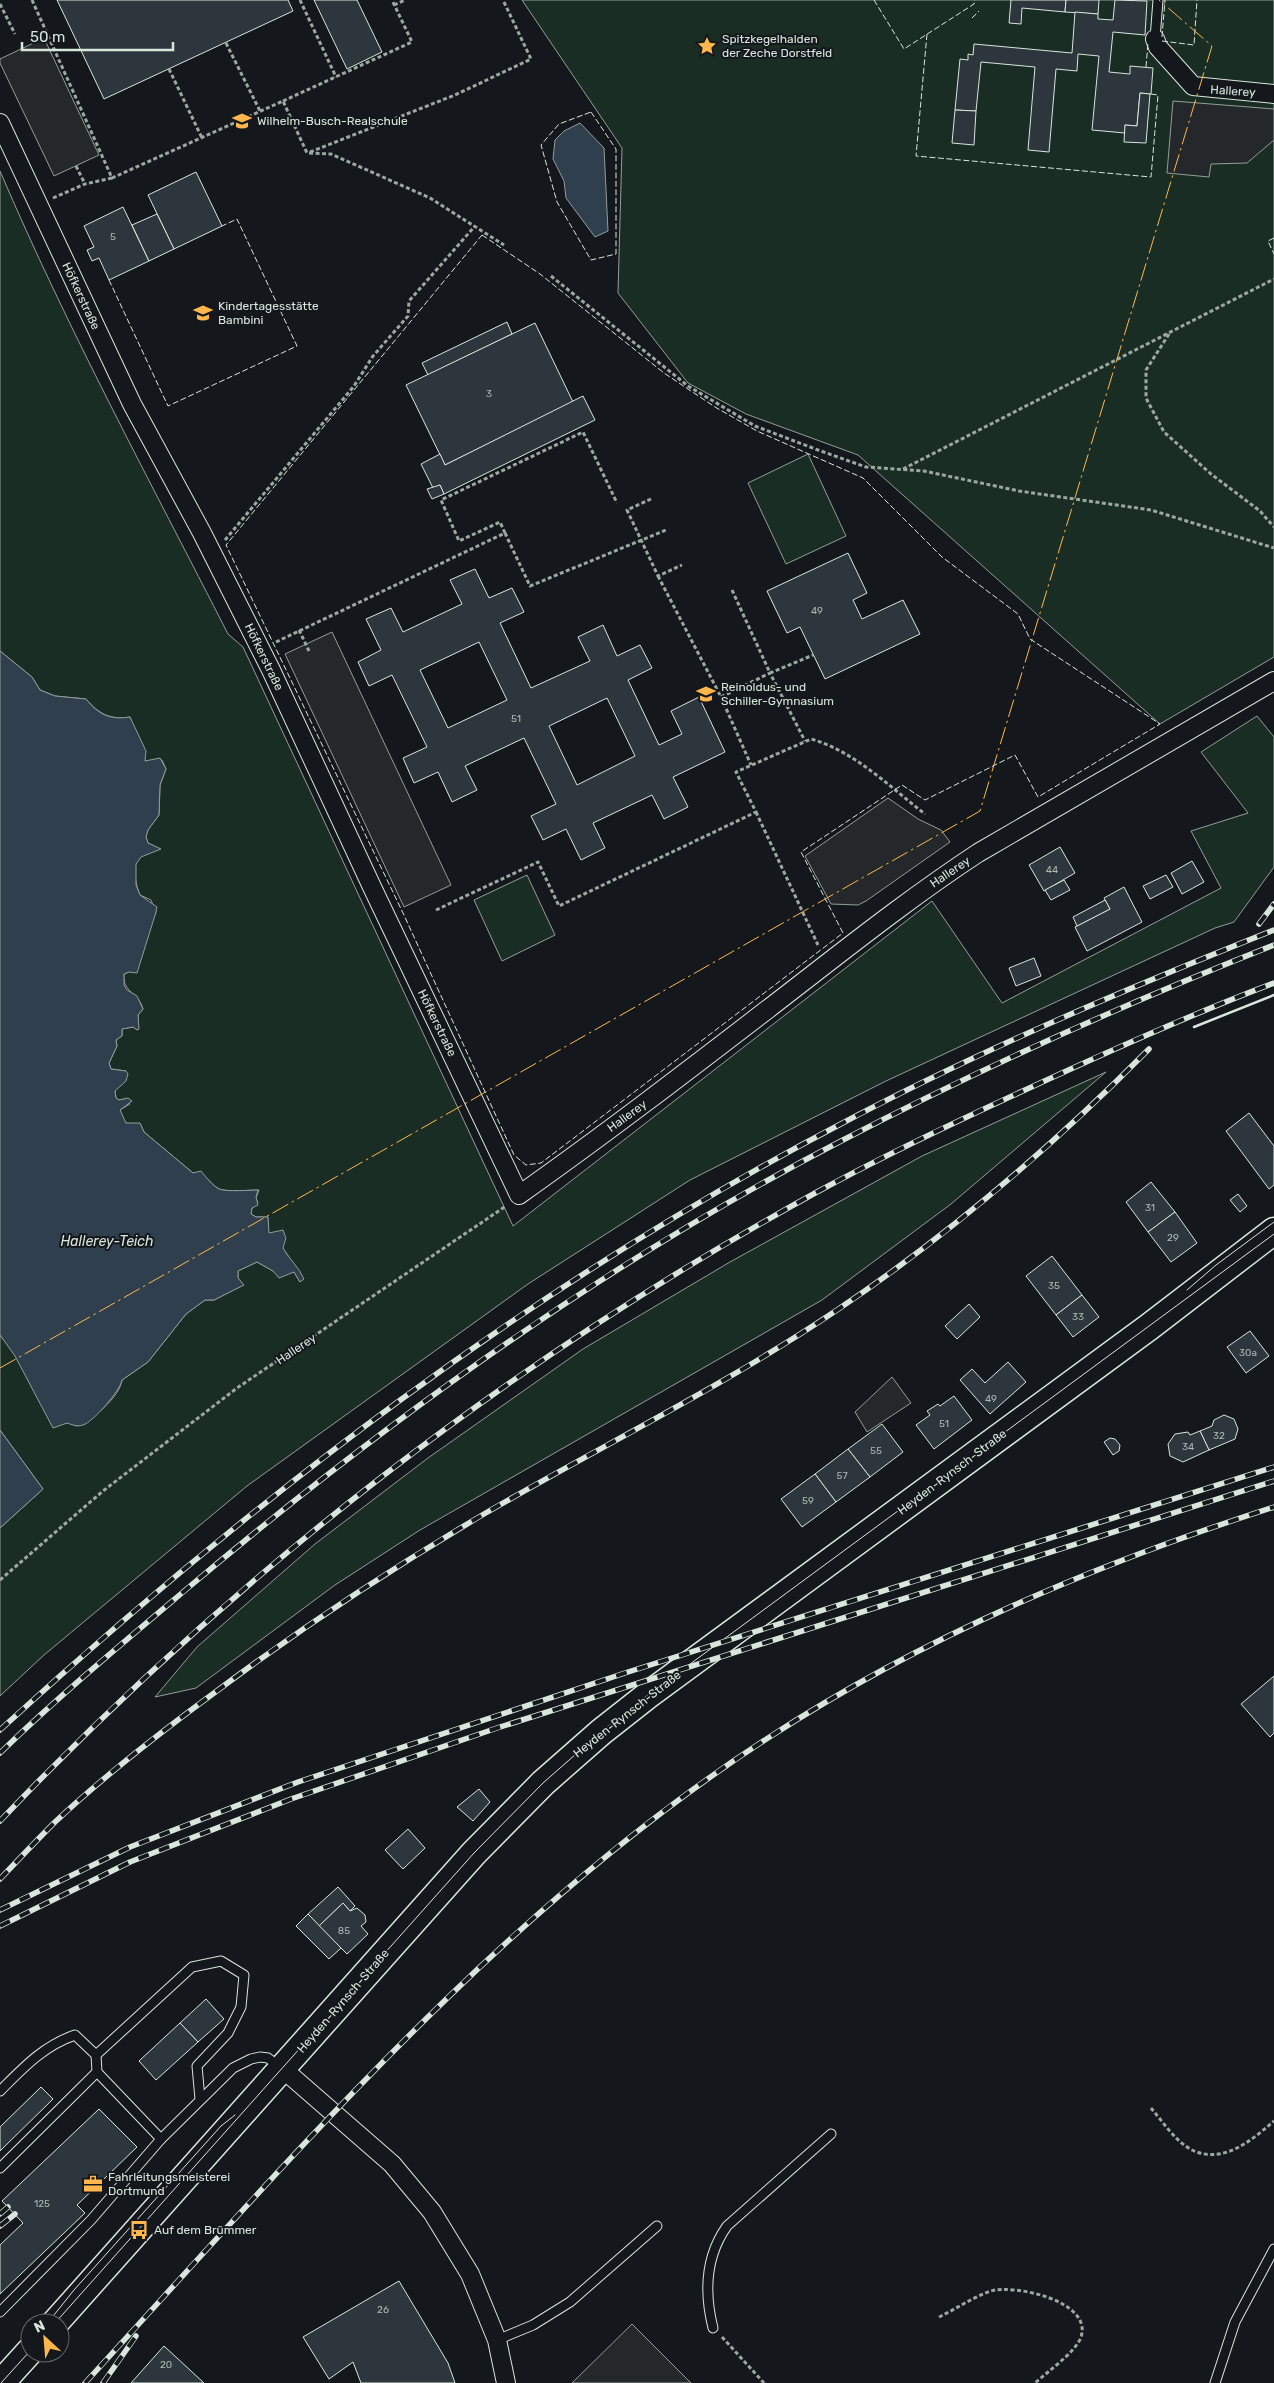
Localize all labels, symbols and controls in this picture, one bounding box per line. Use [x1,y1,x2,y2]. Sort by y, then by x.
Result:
scale bar [22,20,174,52]
text: 50 m [30,28,65,46]
place label: Spitzkegelhalden der Zeche Dorstfeld [722,32,832,60]
place icon: Spitzkegelhalden der Zeche Dorstfeld [696,35,718,57]
street label: Hallerey [1210,82,1256,100]
school or university icon: Wilhelm-Busch-Realschule [231,110,253,132]
place label: Wilhelm-Busch-Realschule [257,114,408,128]
house number: 5 [110,231,116,243]
street label: Höfkerstraße [59,260,103,332]
place label: Kindertagesstätte Bambini [218,299,319,327]
school or university icon: Kindertagesstätte Bambini [192,302,214,324]
house number: 3 [486,388,492,400]
house number: 49 [811,605,823,617]
street label: Höfkerstraße [242,621,286,693]
place label: Reinoldus- und Schiller-Gymnasium [721,680,834,708]
school or university icon: Reinoldus- und Schiller-Gymnasium [695,683,717,705]
house number: 51 [511,713,521,725]
street label: Hallerey [927,853,973,890]
house number: 44 [1046,864,1058,876]
street label: Höfkerstraße [415,987,459,1059]
street label: Hallerey [605,1097,650,1135]
house number: 31 [1145,1202,1155,1214]
house number: 29 [1167,1232,1179,1244]
water label: Hallerey-Teich [60,1233,154,1250]
house number: 35 [1048,1280,1060,1292]
house number: 33 [1072,1311,1084,1323]
street label: Hallerey [273,1330,319,1367]
house number: 30a [1239,1347,1257,1359]
house number: 49 [985,1393,997,1405]
house number: 51 [939,1418,949,1430]
street label: Heyden-Rynsch-Straße [895,1426,1009,1518]
house number: 32 [1213,1430,1225,1442]
house number: 34 [1182,1441,1194,1453]
house number: 55 [870,1445,882,1457]
house number: 57 [836,1470,848,1482]
house number: 59 [802,1495,814,1507]
street label: Heyden-Rynsch-Straße [570,1667,684,1760]
house number: 85 [338,1925,350,1937]
street label: Heyden-Rynsch-Straße [294,1946,392,2056]
place label: Fahrleitungsmeisterei Dortmund [108,2170,230,2198]
office icon: Fahrleitungsmeisterei Dortmund [82,2173,104,2195]
house number: 125 [34,2198,50,2210]
bus stop icon: Auf dem Brümmer [128,2219,150,2241]
place label: Auf dem Brümmer [154,2223,257,2237]
house number: 26 [377,2304,389,2316]
north arrow [20,2313,70,2363]
text: N [31,2317,48,2337]
house number: 20 [160,2359,172,2371]

